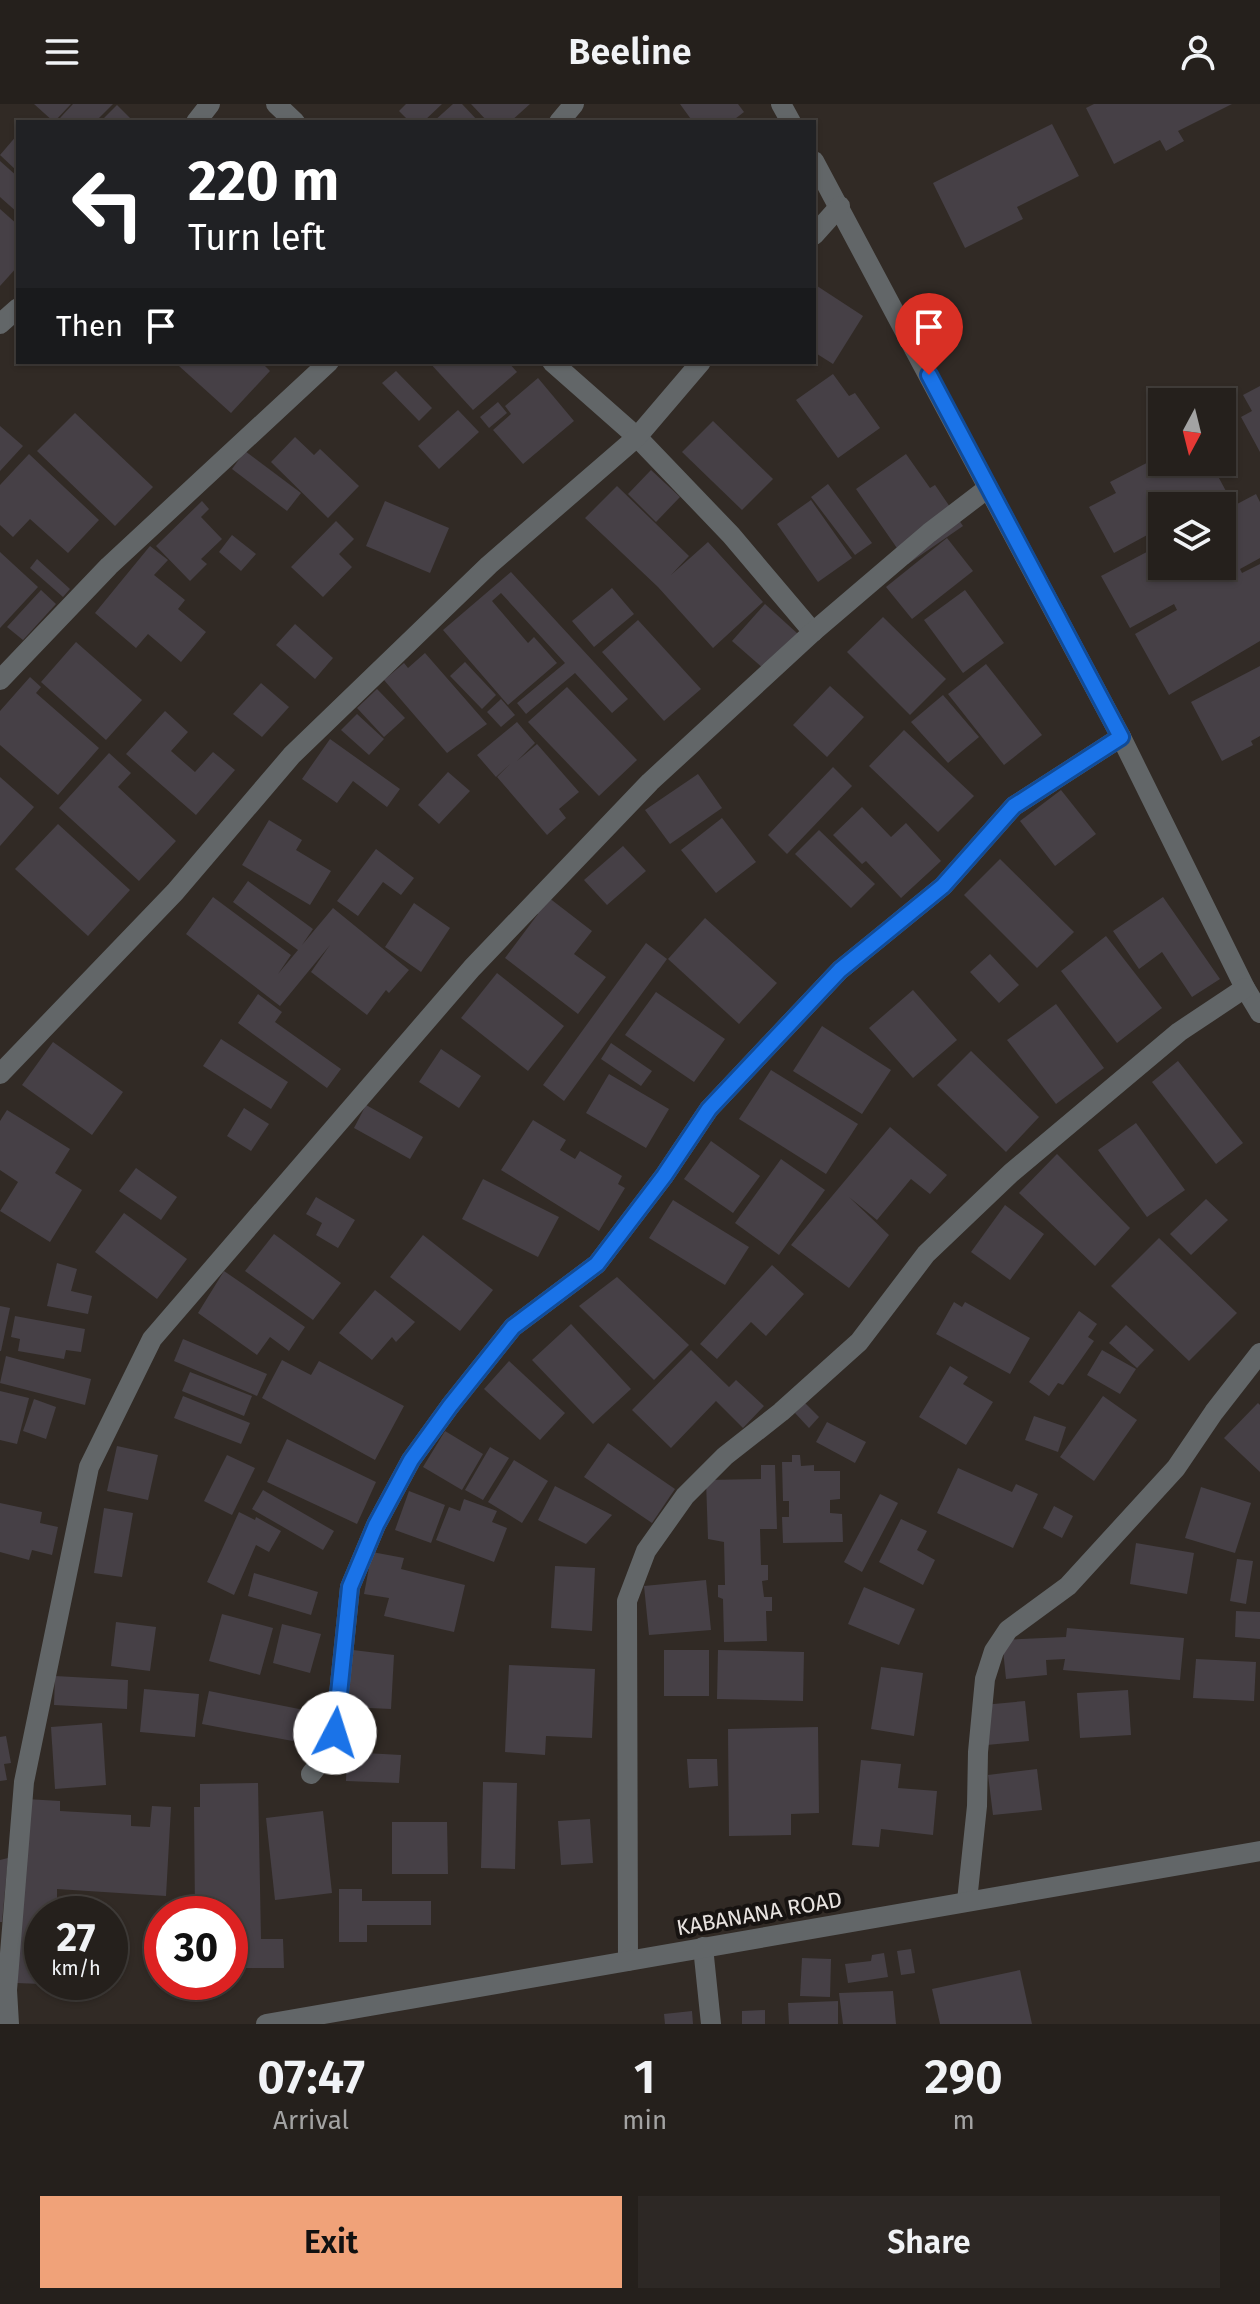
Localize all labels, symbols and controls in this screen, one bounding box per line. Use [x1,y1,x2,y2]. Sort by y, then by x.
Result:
icon: menu [40,30,84,74]
text: Beeline [568,30,692,74]
icon: person [1176,30,1220,74]
text: 220 m [188,148,339,215]
icon: left [56,152,160,256]
text: Turn left [188,216,326,260]
pin [895,293,963,375]
icon: arrive [139,304,183,348]
icon: arrive [907,305,951,349]
text: Then [56,308,123,344]
north arrow [1148,388,1236,476]
map controls [1148,388,1236,580]
button: layers [1148,492,1236,580]
position arrow [293,1691,377,1775]
street label: KABANANA ROAD [674,1886,844,1941]
speed limit sign: 30 [144,1896,248,2000]
text: 27 [57,1914,96,1962]
text: km/h [51,1956,101,1980]
text: 07:47 [257,2048,365,2106]
text: 1 [634,2048,656,2106]
text: 290 [924,2048,1003,2106]
text: Arrival [273,2105,349,2136]
text: min [622,2105,667,2136]
text: m [952,2105,975,2136]
button: Exit [40,2196,622,2288]
button: Share [638,2196,1220,2288]

